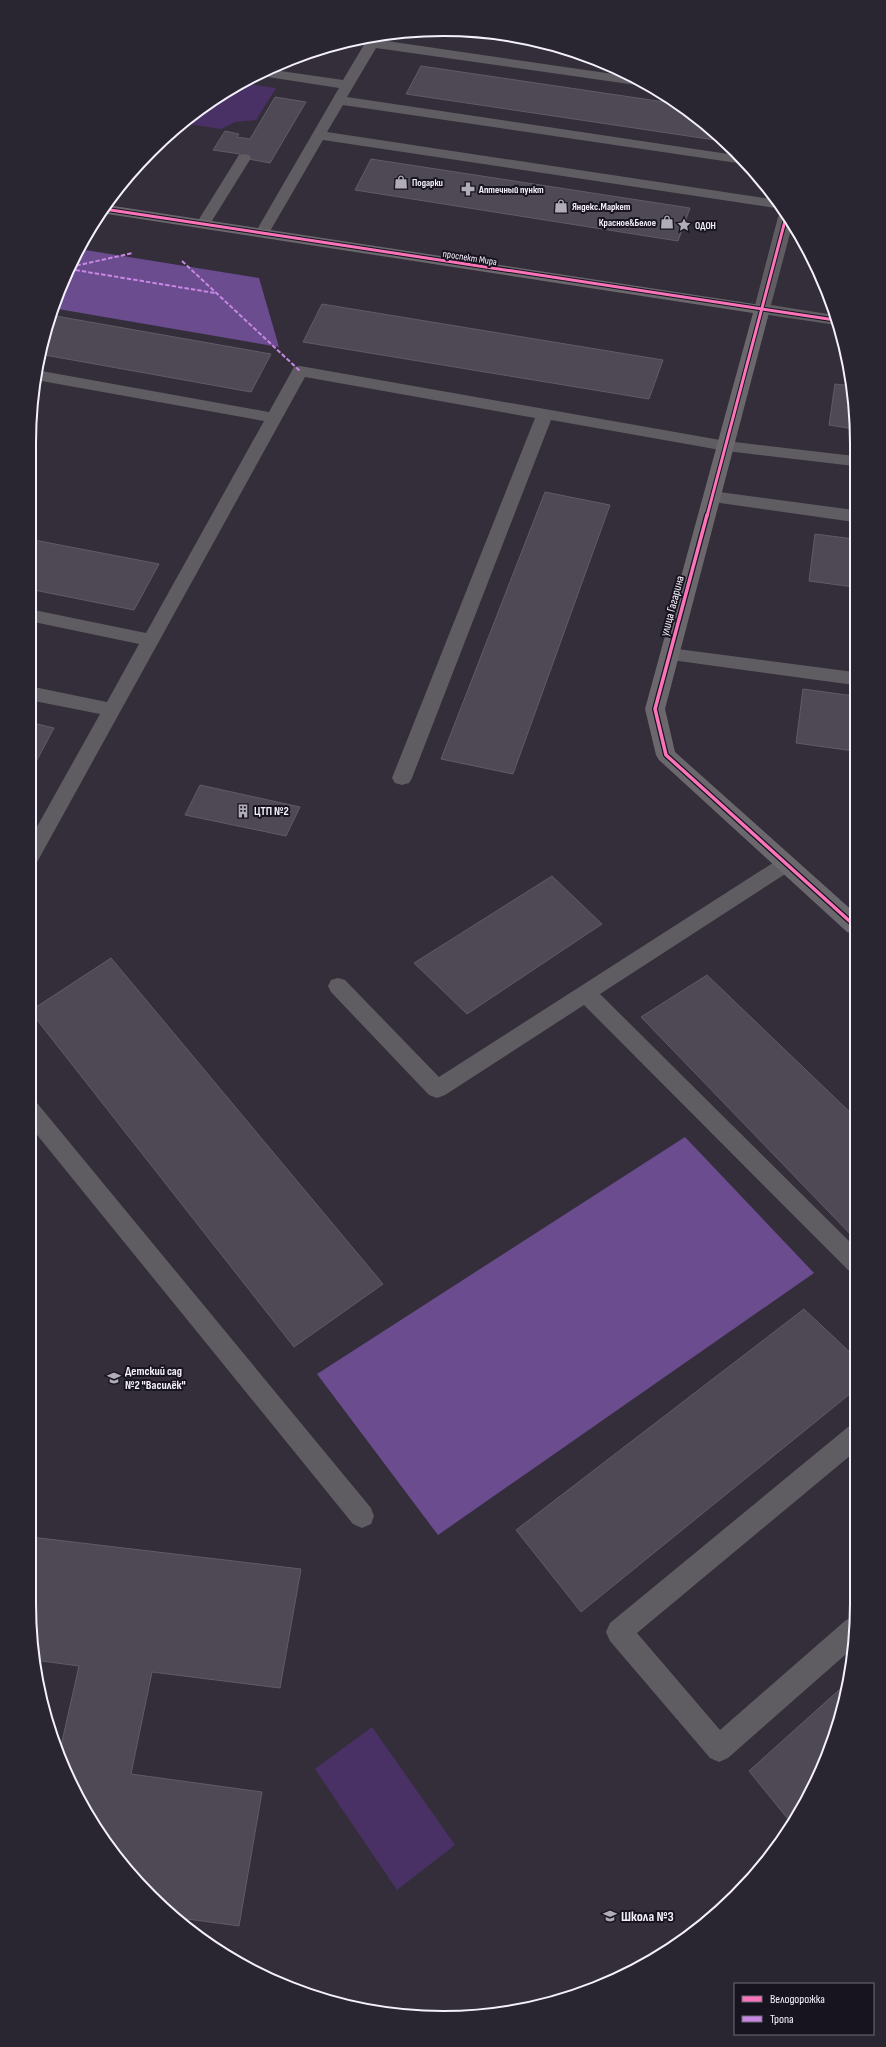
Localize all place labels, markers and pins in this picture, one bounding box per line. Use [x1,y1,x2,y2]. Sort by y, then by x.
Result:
shop icon: Подарки [393,174,409,190]
place label: Подарки [412,177,443,189]
pharmacy icon: Аптечный пункт [460,181,476,197]
place label: Аптечный пункт [478,184,544,196]
shop icon: Яндекс.Маркет [553,198,569,214]
place label: Яндекс.Маркет [572,201,631,213]
shop icon: Красное&Белое [659,214,675,230]
place label: Красное&Белое [599,217,656,229]
place icon: ОДОН [676,217,692,233]
place label: ОДОН [695,220,716,232]
building icon: ЦТП №2 [235,803,251,819]
place label: ЦТП №2 [254,804,289,819]
place label: Детский сад №2 "Василёк" [125,1364,186,1393]
school or university icon: Детский сад №2 "Василёк" [106,1370,122,1386]
school or university icon: Школа №3 [602,1908,618,1924]
place label: Школа №3 [621,1908,674,1925]

